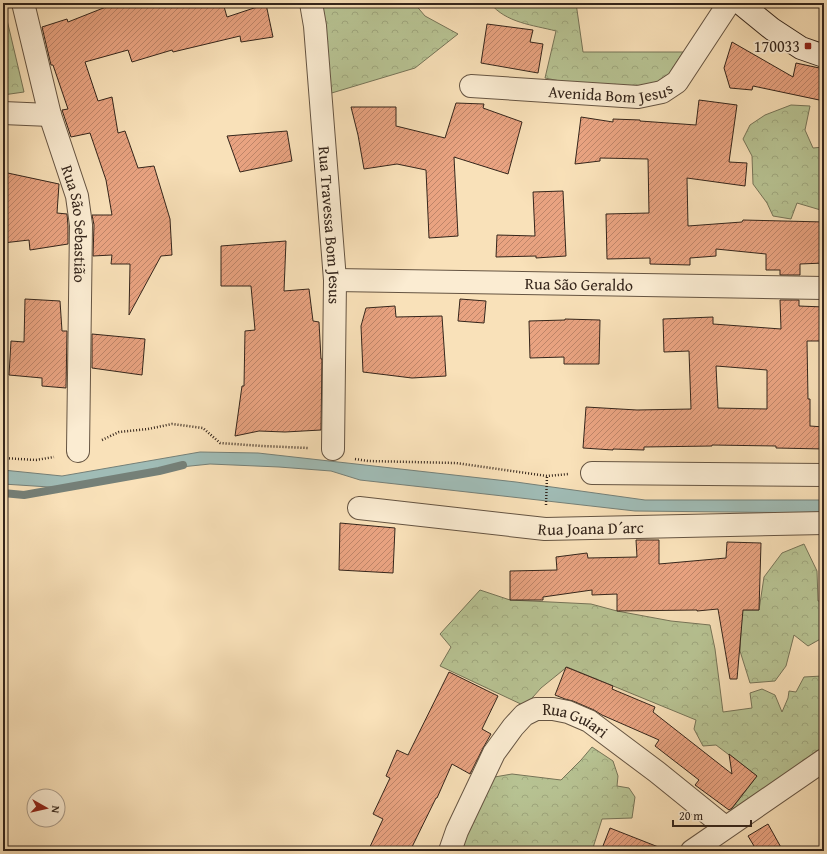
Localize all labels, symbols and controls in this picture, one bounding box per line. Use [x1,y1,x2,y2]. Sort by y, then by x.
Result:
place label: 170033 [754,34,800,58]
marker: 170033 [803,41,813,51]
street label: Avenida Bom Jesus [548,76,677,109]
street label: Rua Travessa Bom Jesus [312,145,347,304]
street label: Rua São Sebastião [55,162,93,283]
street label: Rua São Geraldo [525,271,633,297]
street label: Rua Joana D´arc [537,515,644,541]
street label: Rua Guiari [542,697,614,744]
north arrow [26,788,66,828]
scale bar [673,802,751,828]
text: N [47,805,64,815]
text: 20 m [679,807,703,824]

